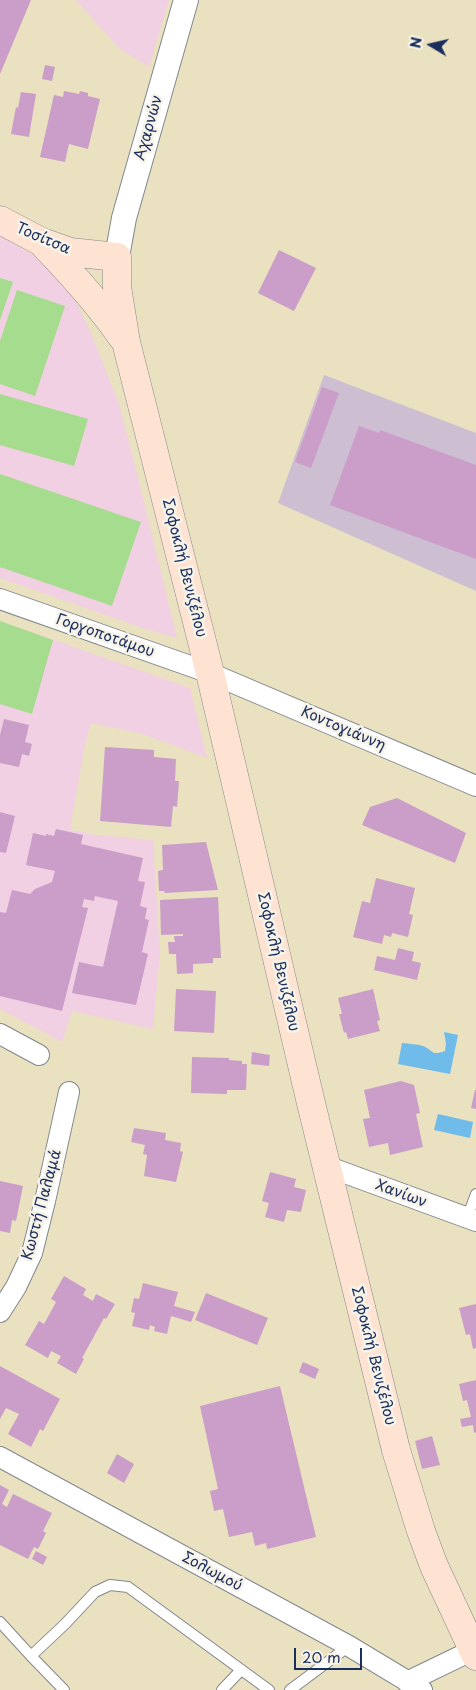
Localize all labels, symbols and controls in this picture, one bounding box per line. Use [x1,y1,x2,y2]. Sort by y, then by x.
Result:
north arrow [406,20,456,70]
text: N [404,35,427,50]
street label: Αχαρνών [131,93,167,163]
street label: Τοσίτσα [13,219,73,259]
street label: Σοφοκλή Βενιζέλου [158,497,210,639]
street label: Γοργοποτάμου [53,611,157,661]
street label: Κοντογιάννη [298,703,388,755]
street label: Σοφοκλή Βενιζέλου [253,891,303,1033]
street label: Κωστή Παλαμά [19,1148,65,1262]
street label: Χανίων [373,1176,429,1212]
street label: Σοφοκλή Βενιζέλου [347,1285,399,1427]
street label: Σολωμού [179,1549,245,1595]
scale bar [296,1638,364,1670]
text: 20 m [302,1645,341,1668]

